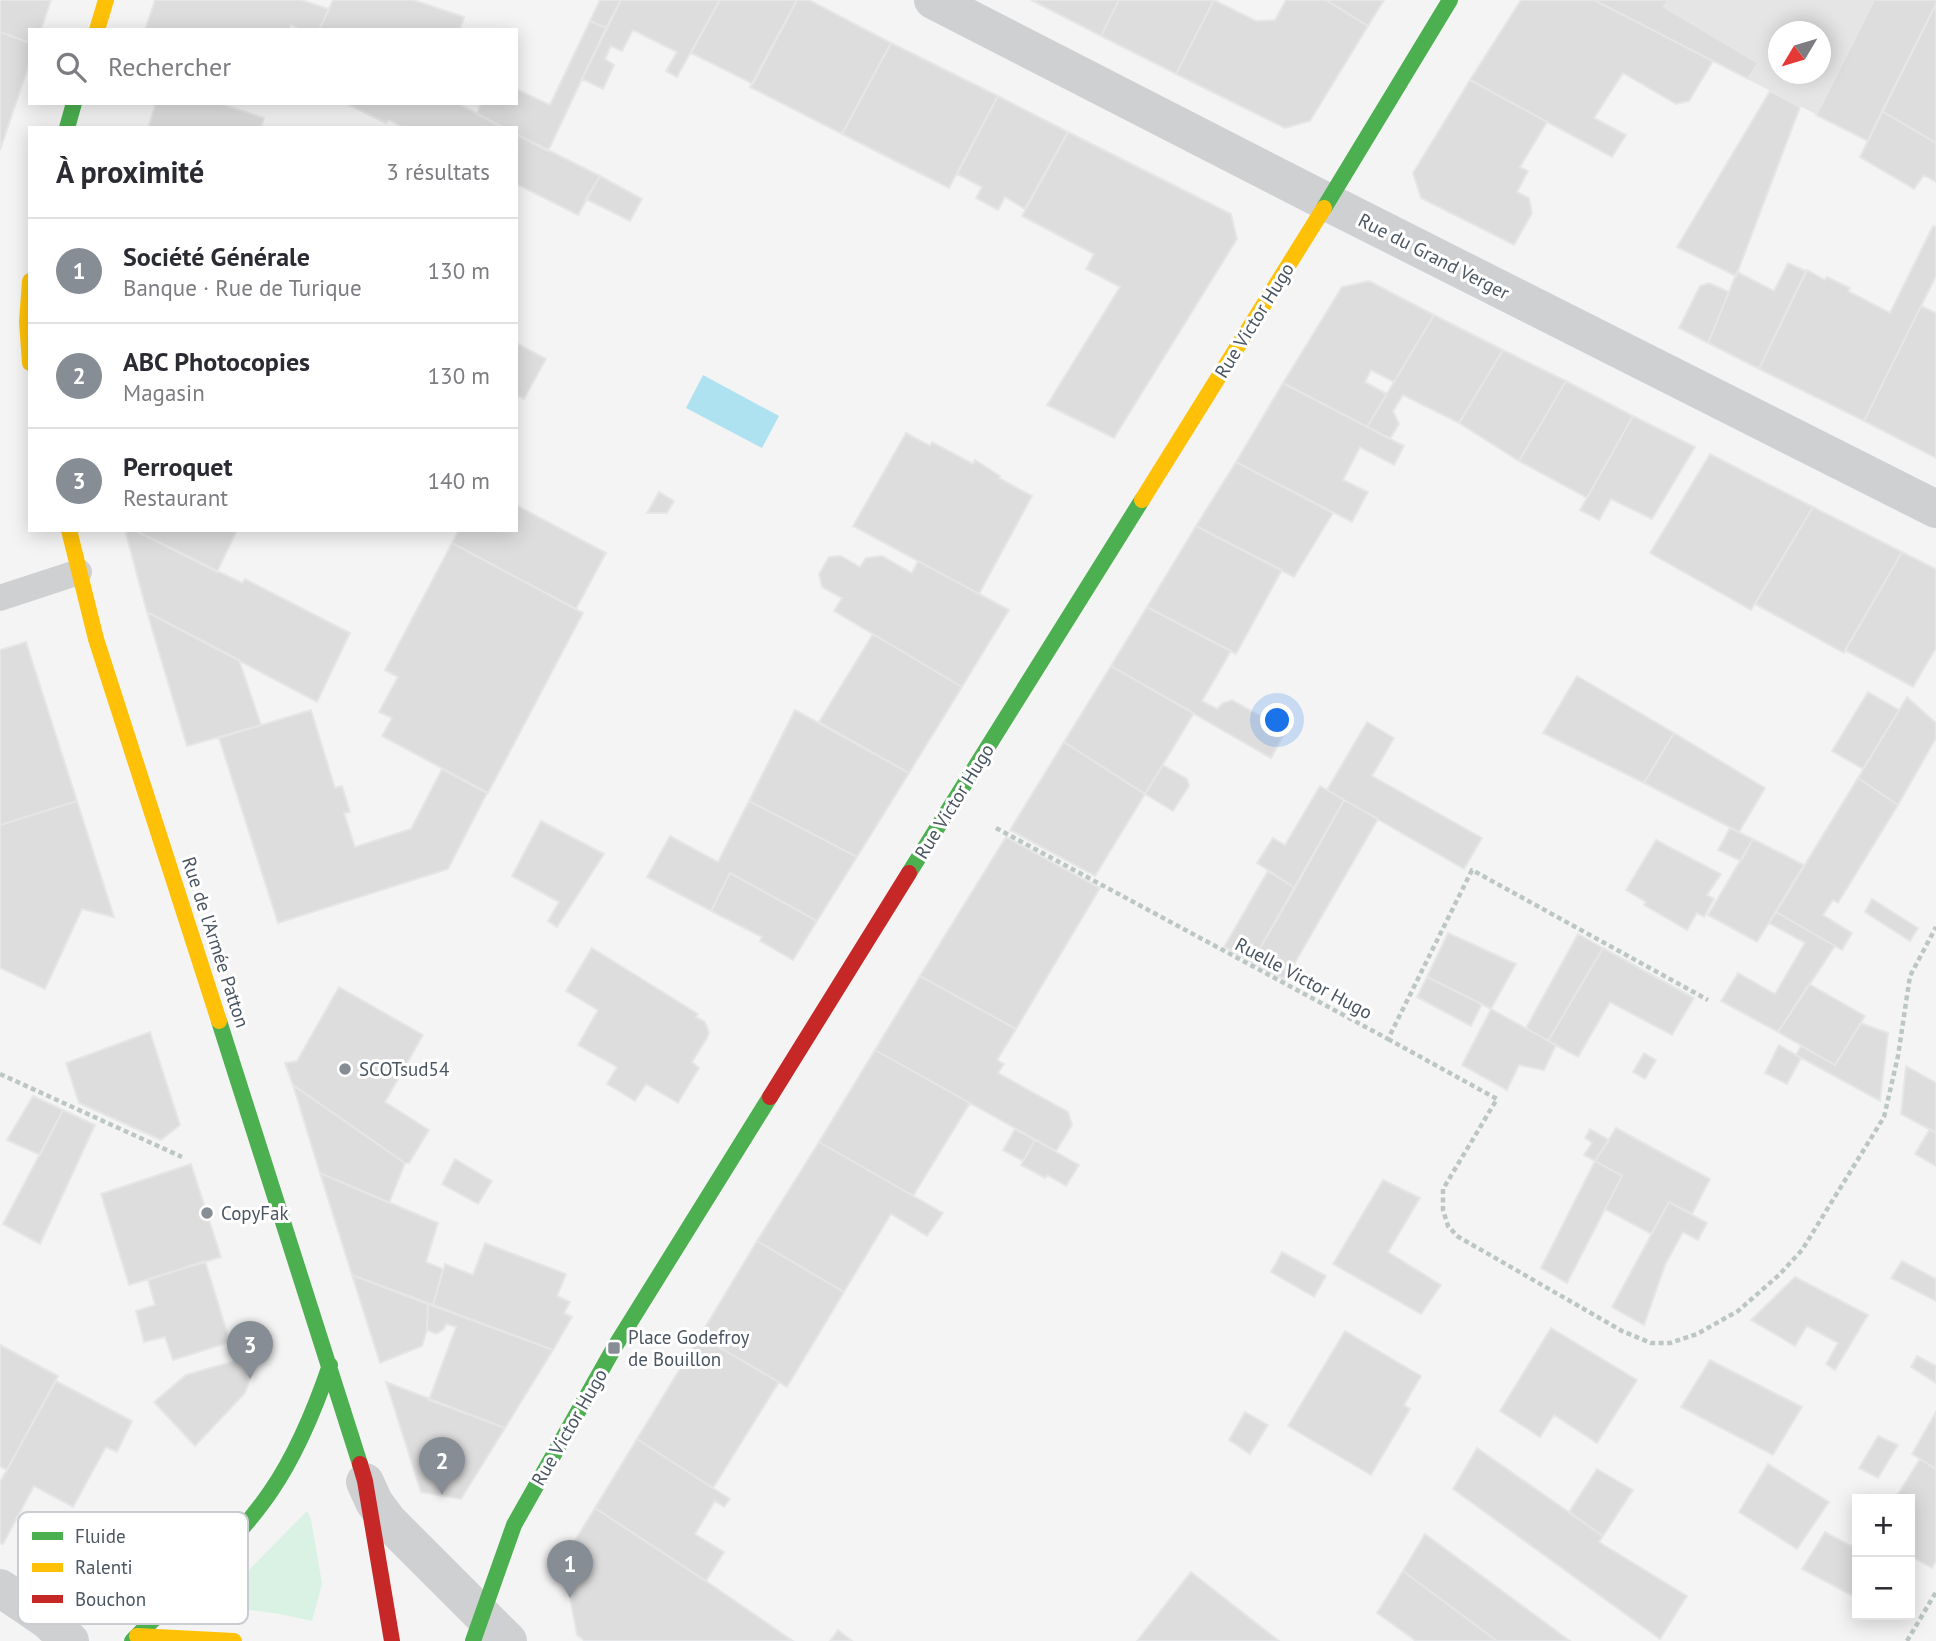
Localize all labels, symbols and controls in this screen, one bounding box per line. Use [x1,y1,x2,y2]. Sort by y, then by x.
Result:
north arrow [1768,21,1831,84]
search box [28,28,518,105]
icon: search [52,48,90,86]
text: Rechercher [108,50,231,83]
text: À proximité [56,152,204,191]
text: 3 résultats [386,157,490,186]
street label: Rue du Grand Verger [1354,208,1514,305]
text: Société Générale [123,240,310,273]
text: 1 [72,256,86,285]
text: 130 m [428,256,490,285]
street label: Rue Victor Hugo [1209,258,1299,382]
text: Banque · Rue de Turique [123,273,362,302]
text: ABC Photocopies [123,345,310,378]
text: 2 [72,361,86,390]
text: 130 m [428,361,490,390]
text: Magasin [123,378,205,407]
text: Perroquet [123,450,233,483]
text: 3 [72,466,86,495]
text: 140 m [428,466,490,495]
text: Restaurant [123,483,228,512]
your location [1260,703,1294,737]
street label: Rue Victor Hugo [909,739,999,863]
street label: Rue de l'Armée Patton [177,854,255,1030]
street label: Ruelle Victor Hugo [1231,932,1377,1024]
place label: SCOTsud54 [359,1057,449,1081]
marker: SCOTsud54 [337,1061,353,1077]
place label: CopyFak [221,1201,289,1225]
marker: CopyFak [199,1205,215,1221]
pin: 3 [227,1321,273,1379]
place label: Place Godefroy de Bouillon [628,1325,750,1371]
marker: Place Godefroy de Bouillon [606,1340,622,1356]
street label: Rue Victor Hugo [526,1364,612,1490]
pin: 2 [419,1437,465,1495]
map controls [1852,1494,1915,1620]
button: + [1852,1494,1915,1557]
legend [18,1512,248,1624]
text: Fluide [75,1524,126,1548]
pin: 1 [547,1540,593,1598]
text: Ralenti [75,1555,133,1579]
button: − [1852,1557,1915,1620]
text: Bouchon [75,1587,146,1611]

